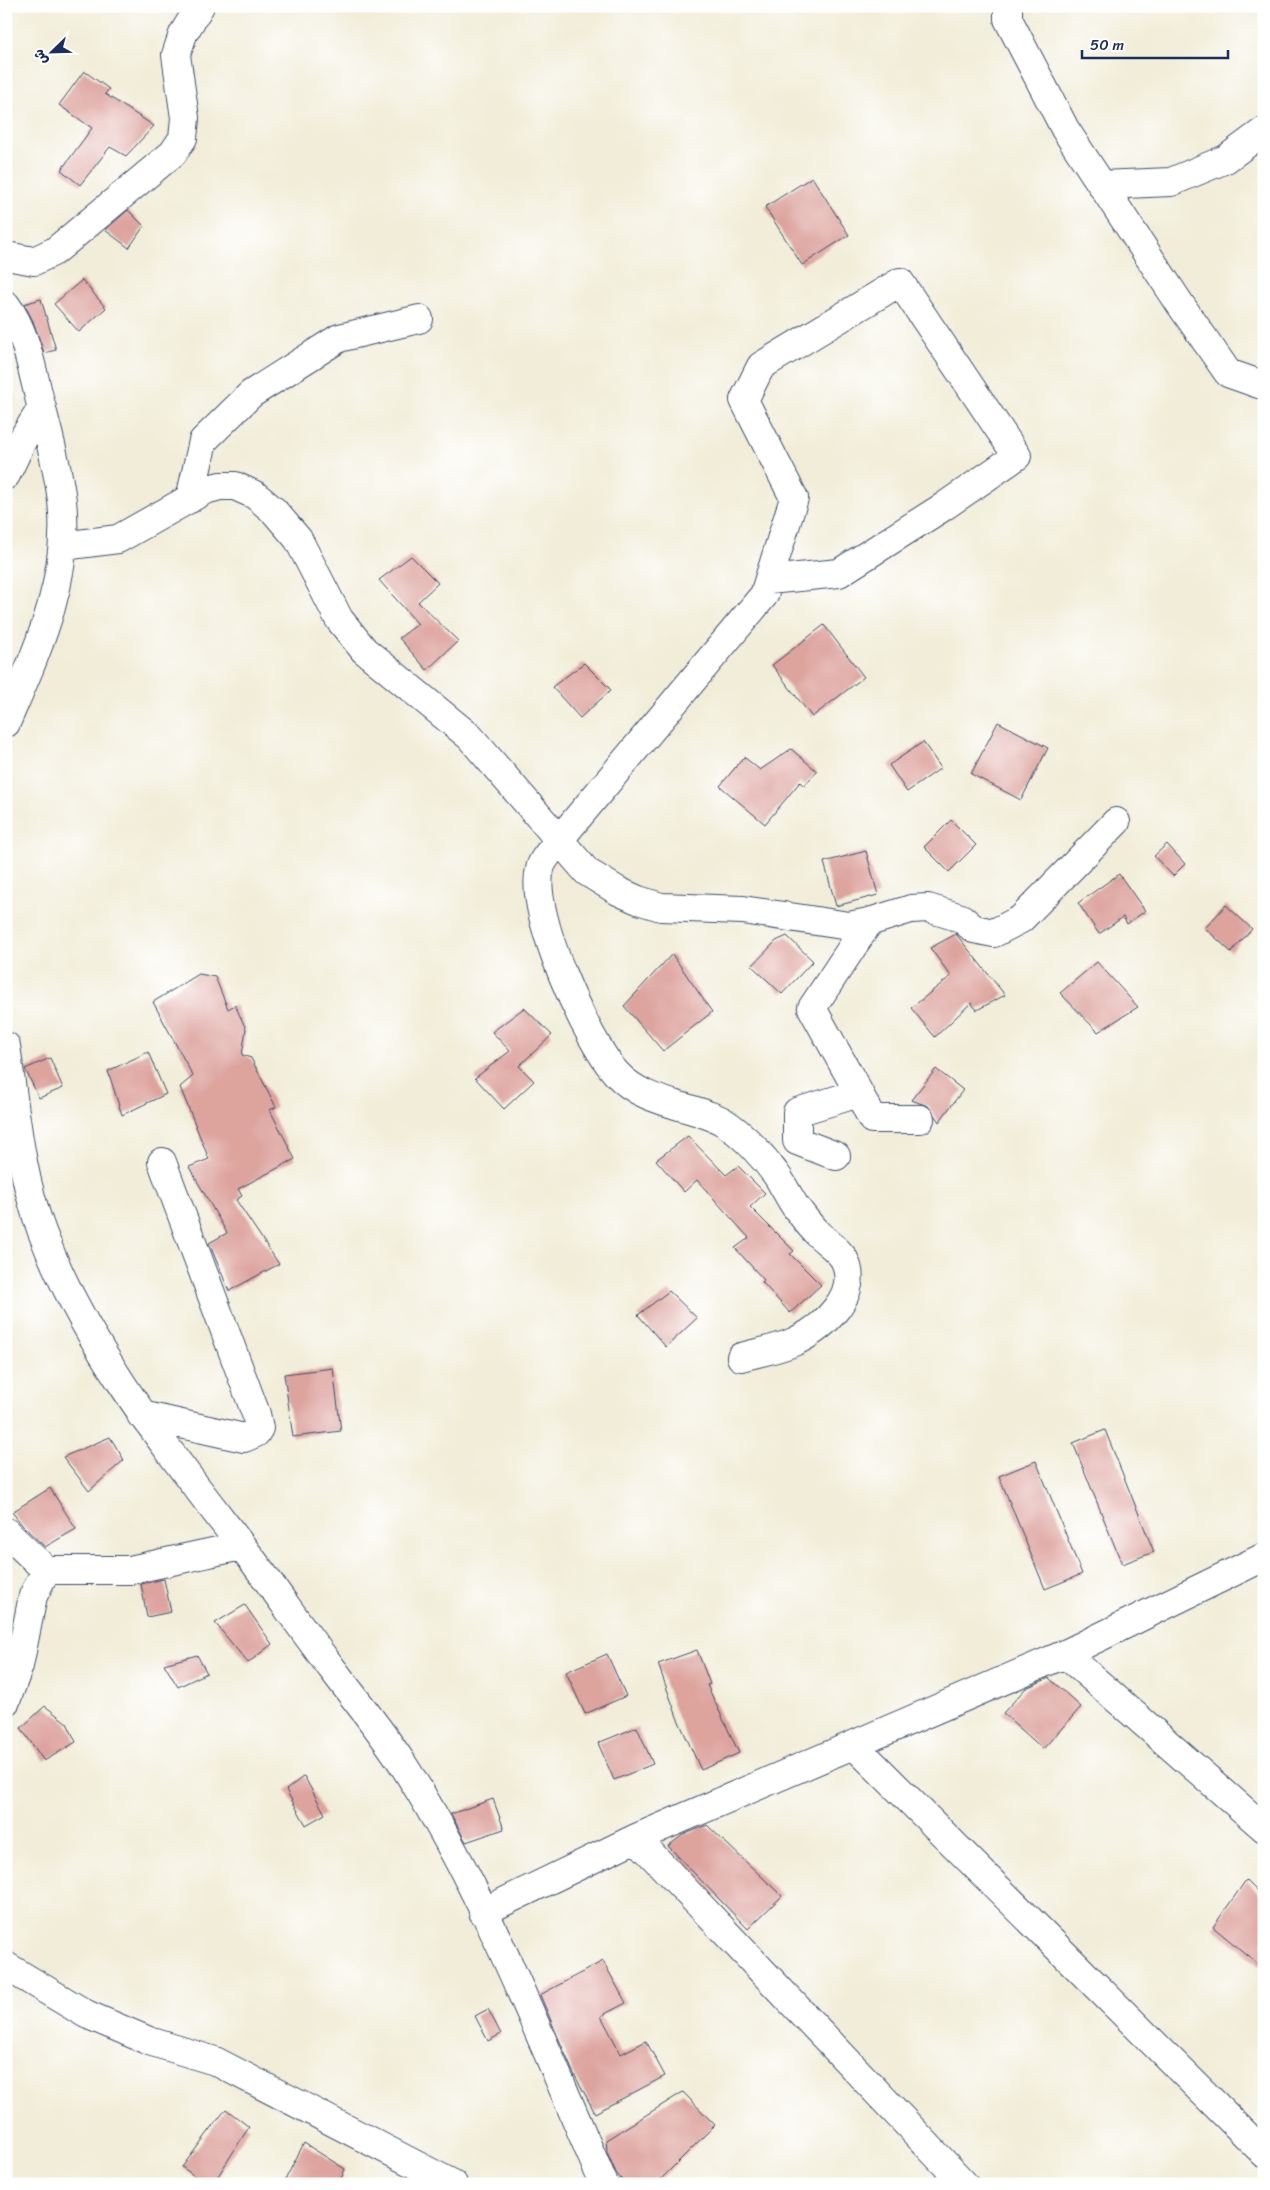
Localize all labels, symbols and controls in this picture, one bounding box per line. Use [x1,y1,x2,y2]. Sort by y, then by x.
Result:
north arrow [28,28,78,78]
scale bar [1082,28,1229,60]
text: 50 m [1090,32,1125,58]
text: ش [26,45,55,69]

